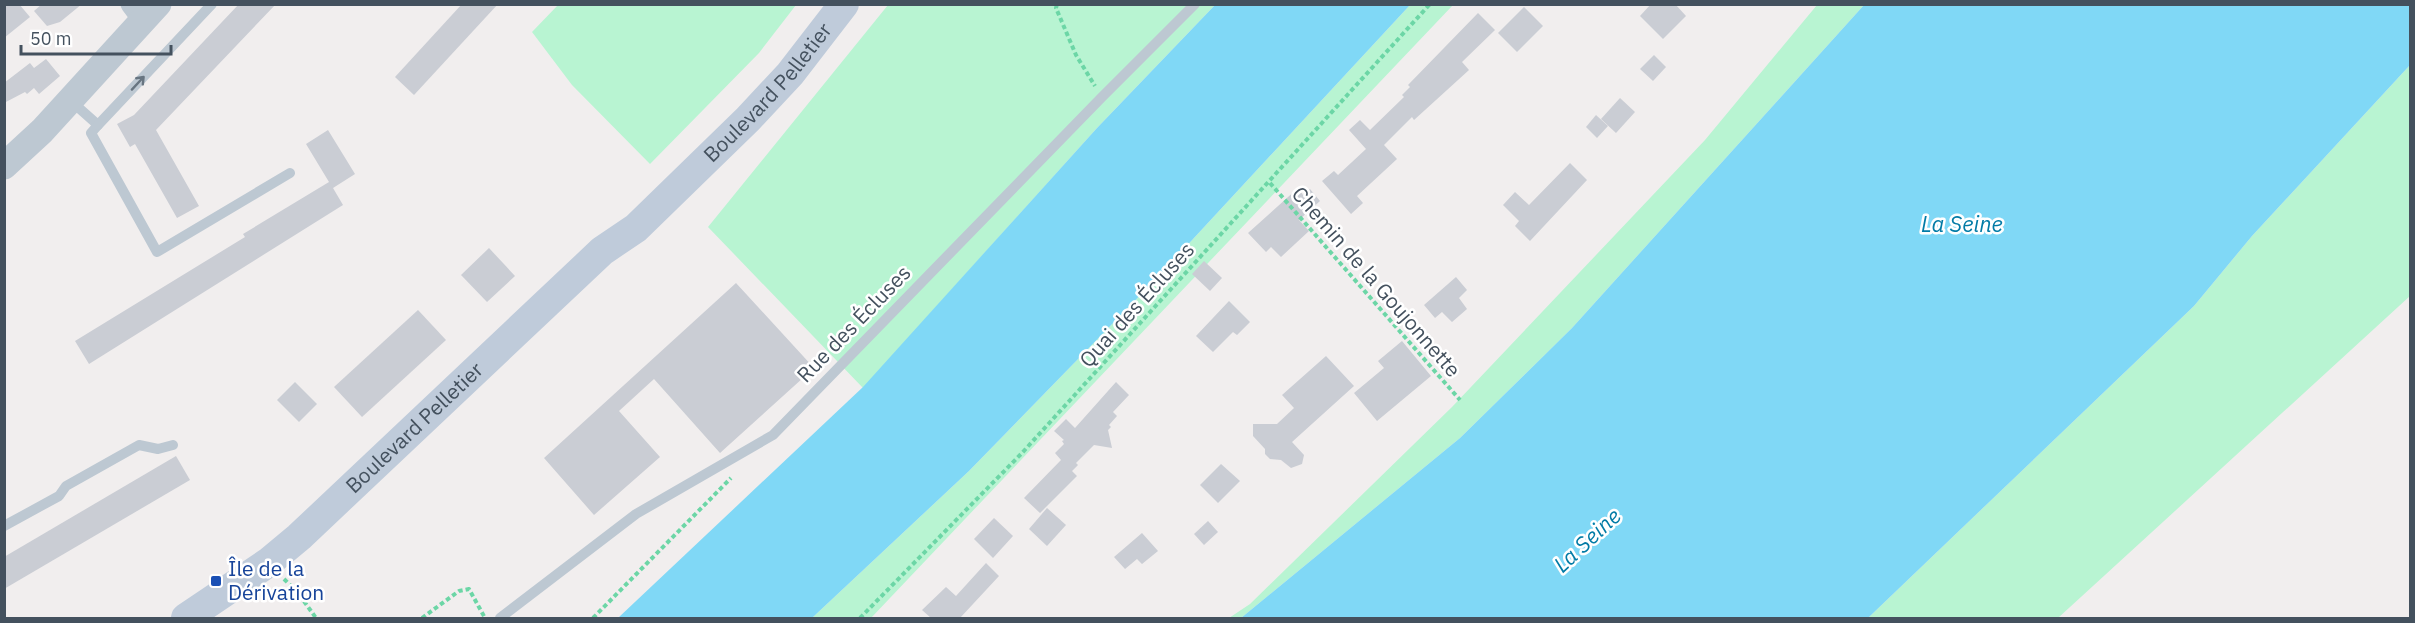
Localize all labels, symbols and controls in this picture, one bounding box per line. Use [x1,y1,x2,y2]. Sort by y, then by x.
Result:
street label: Boulevard Pelletier [697,16,838,168]
scale bar [21,18,171,56]
text: 50 m [30,27,72,50]
one-way arrow [131,75,145,90]
street label: Chemin de la Goujonnette [1286,180,1467,383]
water label: La Seine [1921,209,2003,238]
street label: Quai des Écluses [1073,236,1200,373]
street label: Rue des Écluses [790,259,916,388]
street label: Boulevard Pelletier [339,355,489,499]
water label: La Seine [1547,501,1626,578]
place label: Île de la Dérivation [228,554,324,606]
marker: Île de la Dérivation [209,574,223,588]

